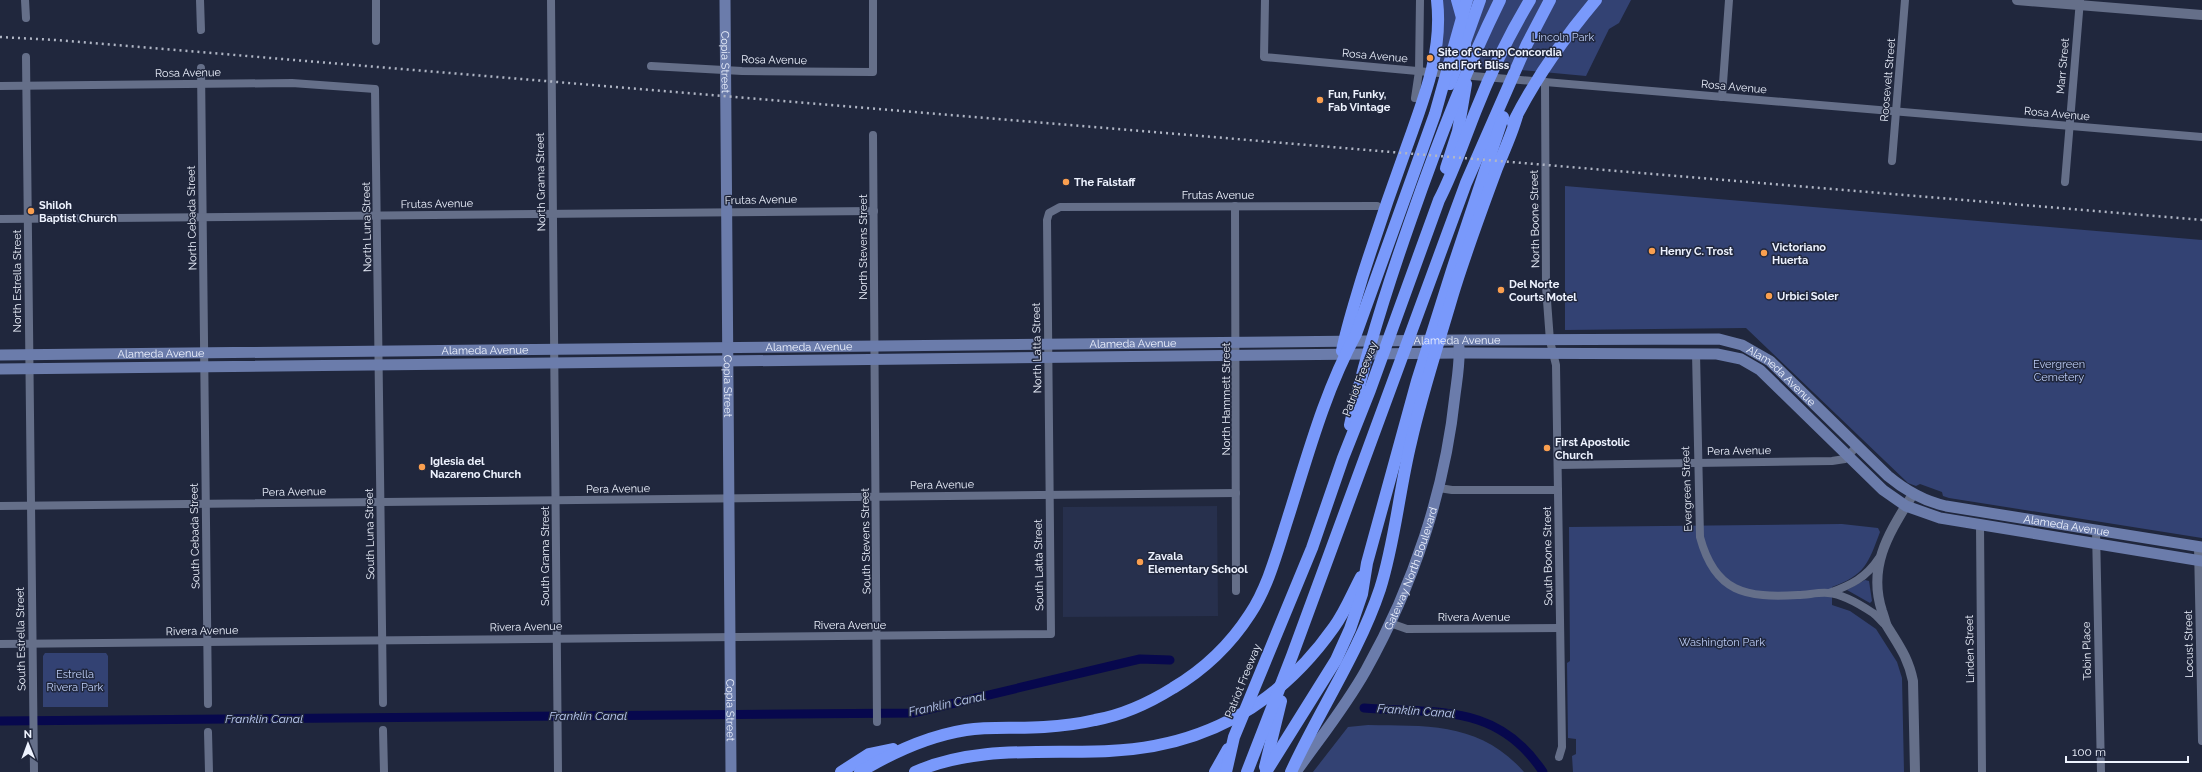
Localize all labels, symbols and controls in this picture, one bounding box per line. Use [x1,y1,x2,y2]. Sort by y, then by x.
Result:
street label: Copia Street [719,31,732,94]
park label: Lincoln Park [1532,31,1594,44]
street label: Roosevelt Street [1878,37,1898,122]
street label: Marr Street [2054,37,2072,95]
place label: Site of Camp Concordia and Fort Bliss [1438,46,1562,72]
street label: Rosa Avenue [1342,47,1409,65]
street label: Rosa Avenue [741,53,808,67]
marker: Site of Camp Concordia and Fort Bliss [1425,53,1435,63]
street label: Rosa Avenue [155,66,222,80]
street label: Rosa Avenue [1701,78,1768,96]
place label: Fun, Funky, Fab Vintage [1328,88,1391,114]
marker: Fun, Funky, Fab Vintage [1315,95,1325,105]
street label: Rosa Avenue [2024,105,2091,123]
street label: North Grama Street [534,132,548,232]
street label: North Cebada Street [185,165,199,270]
street label: North Boone Street [1528,169,1542,268]
place label: The Falstaff [1074,176,1136,189]
marker: The Falstaff [1061,177,1071,187]
street label: North Luna Street [360,181,374,272]
street label: Frutas Avenue [1182,189,1255,202]
street label: Frutas Avenue [725,193,798,207]
street label: North Stevens Street [857,194,870,300]
street label: Frutas Avenue [401,197,474,211]
place label: Shiloh Baptist Church [39,199,117,225]
marker: Shiloh Baptist Church [26,206,36,216]
street label: North Estrella Street [11,229,24,332]
place label: Victoriano Huerta [1772,241,1826,267]
place label: Henry C. Trost [1660,245,1734,258]
marker: Henry C. Trost [1647,246,1657,256]
marker: Victoriano Huerta [1759,248,1769,258]
place label: Del Norte Courts Motel [1509,278,1577,304]
marker: Del Norte Courts Motel [1496,285,1506,295]
place label: Urbici Soler [1777,290,1839,303]
marker: Urbici Soler [1764,291,1774,301]
street label: North Latta Street [1030,302,1044,393]
street label: Alameda Avenue [1413,333,1501,347]
street label: Alameda Avenue [1089,336,1177,350]
street label: Alameda Avenue [765,340,853,354]
street label: Patriot Freeway [1340,340,1380,418]
street label: North Hammett Street [1220,342,1233,456]
street label: Alameda Avenue [441,343,529,357]
street label: Alameda Avenue [1745,343,1819,409]
street label: Alameda Avenue [117,346,205,360]
street label: Copia Street [721,355,735,418]
park label: Evergreen Cemetery [2033,358,2085,384]
place label: First Apostolic Church [1555,436,1630,462]
marker: First Apostolic Church [1542,443,1552,453]
street label: Pera Avenue [1707,444,1772,458]
street label: Evergreen Street [1679,446,1695,532]
place label: Iglesia del Nazareno Church [430,455,521,481]
marker: Iglesia del Nazareno Church [417,462,427,472]
street label: Pera Avenue [910,478,975,492]
street label: Pera Avenue [586,482,651,496]
street label: South Cebada Street [188,483,202,589]
street label: Pera Avenue [262,485,327,499]
street label: South Stevens Street [859,487,873,594]
street label: South Luna Street [363,488,377,580]
street label: Gateway North Boulevard [1381,505,1440,632]
street label: South Grama Street [539,506,552,606]
street label: South Boone Street [1541,506,1555,606]
street label: Alameda Avenue [2023,512,2111,539]
street label: South Latta Street [1032,519,1046,611]
place label: Zavala Elementary School [1148,550,1248,576]
marker: Zavala Elementary School [1135,557,1145,567]
street label: South Estrella Street [14,587,28,691]
street label: Locust Street [2182,610,2196,678]
street label: Rivera Avenue [1438,611,1511,624]
street label: Linden Street [1963,614,1977,683]
street label: Rivera Avenue [814,619,887,632]
street label: Rivera Avenue [490,620,563,634]
street label: Tobin Place [2080,621,2094,680]
street label: Rivera Avenue [166,624,239,638]
park label: Washington Park [1679,636,1765,649]
street label: Patriot Freeway [1222,642,1264,720]
park label: Estrella Rivera Park [47,668,104,694]
street label: Copia Street [724,679,737,742]
water label: Franklin Canal [907,689,987,719]
water label: Franklin Canal [1377,701,1455,721]
water label: Franklin Canal [549,709,627,723]
water label: Franklin Canal [225,712,303,726]
north arrow [8,724,48,764]
text: N [24,728,32,741]
scale bar [2066,738,2188,764]
text: 100 m [2072,745,2106,759]

